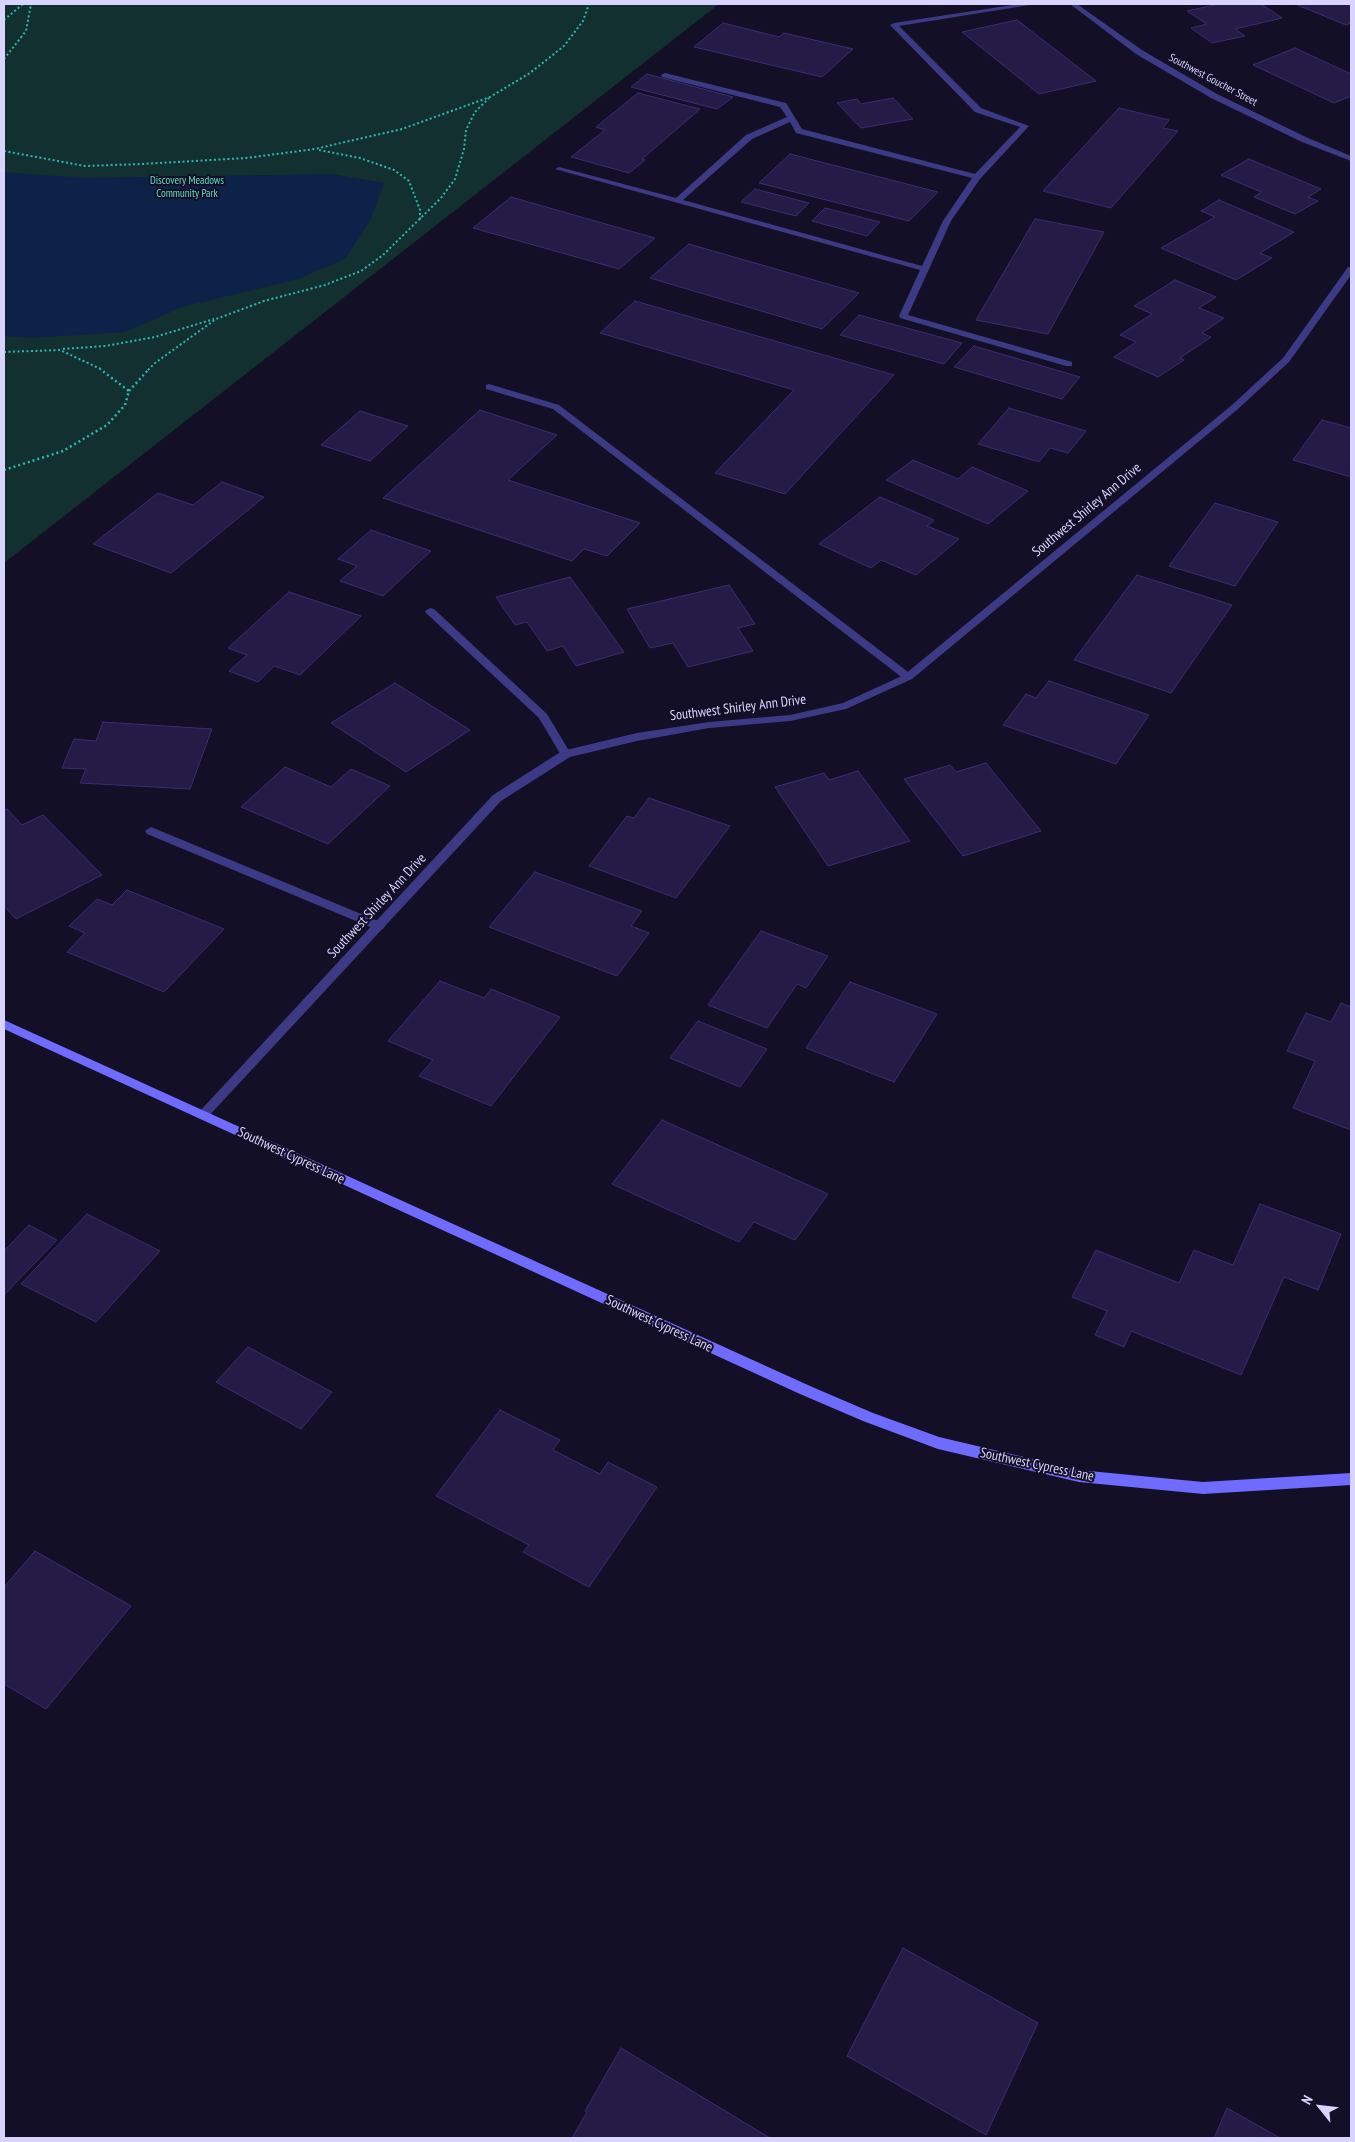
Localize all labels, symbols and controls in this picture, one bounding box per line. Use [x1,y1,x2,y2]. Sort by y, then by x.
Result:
street label: Southwest Goucher Street [1166,51,1260,109]
park label: Discovery Meadows Community Park [150,174,224,200]
street label: Southwest Shirley Ann Drive [1029,460,1145,560]
street label: Southwest Shirley Ann Drive [669,691,807,725]
street label: Southwest Shirley Ann Drive [324,850,430,962]
street label: Southwest Cypress Lane [235,1124,347,1188]
street label: Southwest Cypress Lane [603,1292,715,1356]
street label: Southwest Cypress Lane [978,1445,1096,1485]
north arrow [1295,2082,1345,2132]
text: N [1297,2092,1317,2107]

